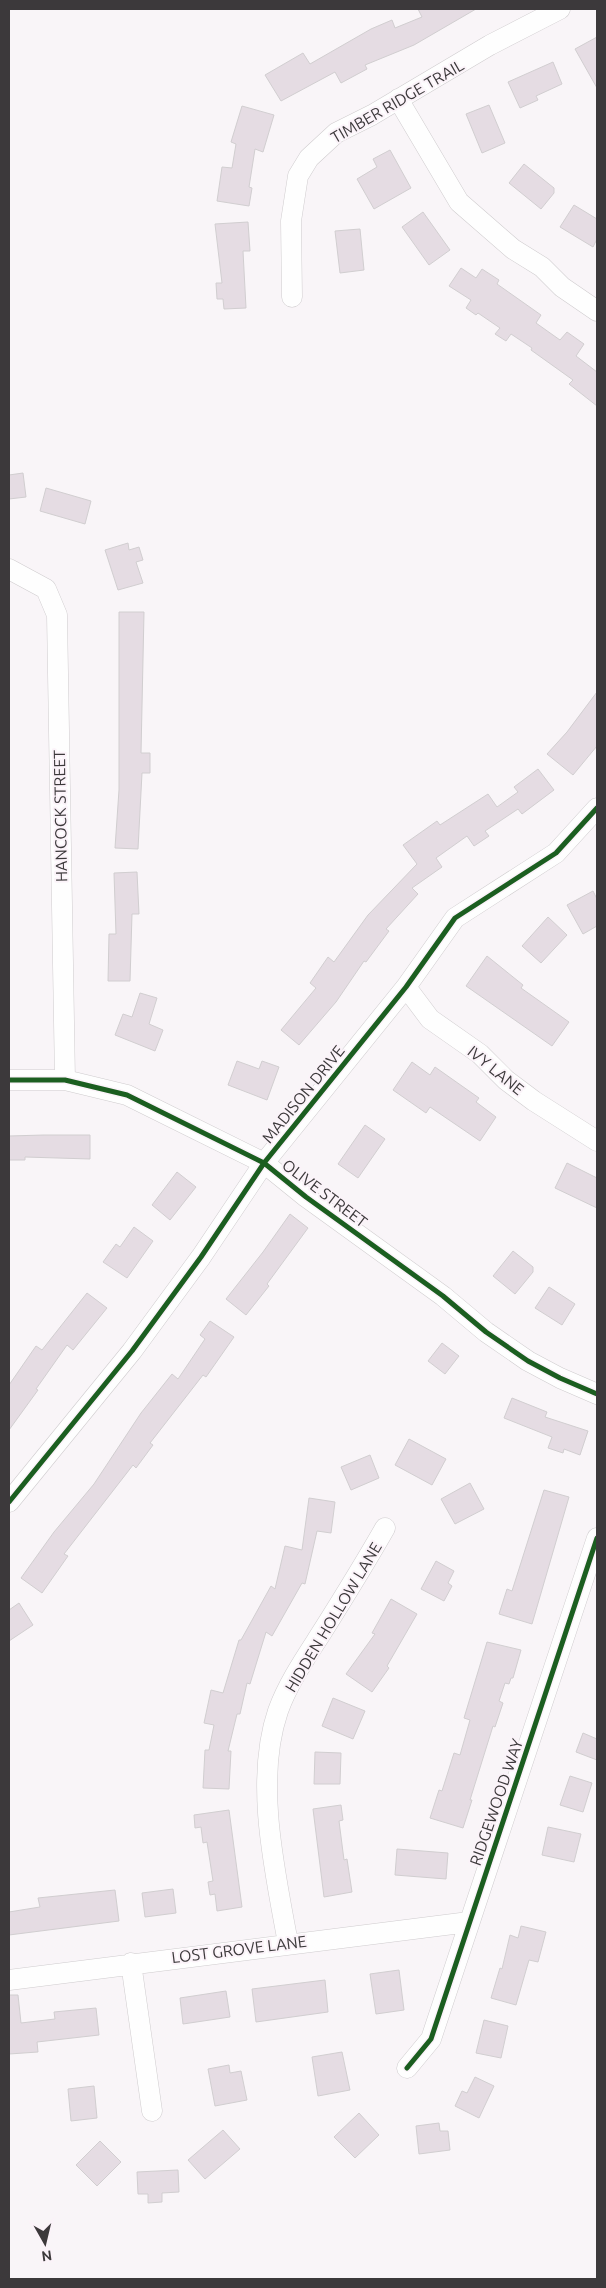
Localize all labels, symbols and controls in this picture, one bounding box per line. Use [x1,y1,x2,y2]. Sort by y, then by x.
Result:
street label: TIMBER RIDGE TRAIL [327,56,467,146]
street label: HANCOCK STREET [50,750,70,882]
street label: MADISON DRIVE [258,1042,348,1146]
street label: IVY LANE [464,1042,528,1098]
street label: OLIVE STREET [279,1155,371,1231]
street label: HIDDEN HOLLOW LANE [281,1539,385,1695]
street label: RIDGEWOOD WAY [466,1736,526,1868]
street label: LOST GROVE LANE [170,1932,308,1966]
north arrow [20,2218,70,2268]
text: N [41,2247,53,2265]

